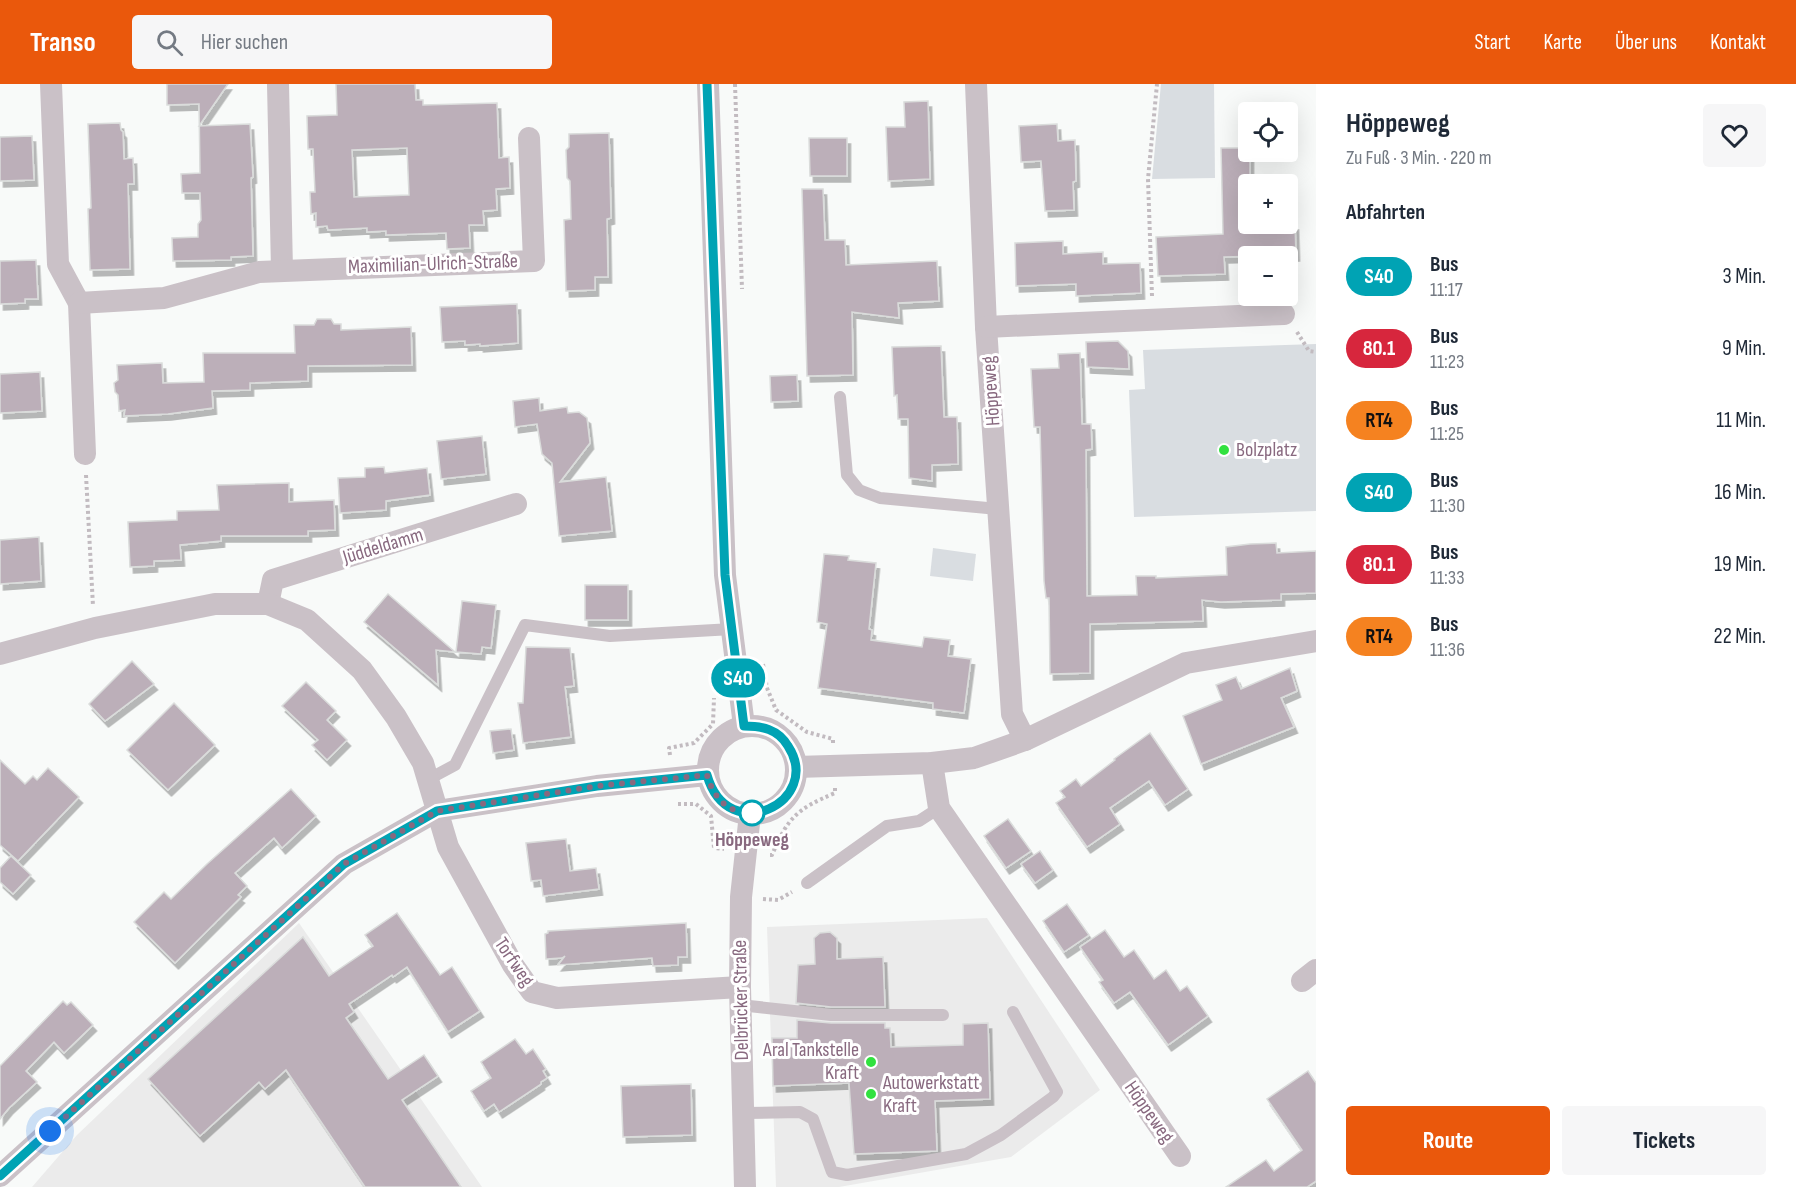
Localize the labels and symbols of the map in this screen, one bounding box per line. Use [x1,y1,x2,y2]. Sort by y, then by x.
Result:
street label: Maximilian-Ulrich-Straße [348,249,518,279]
street label: Höppeweg [977,355,1005,427]
place label: Bolzplatz [1236,438,1297,462]
marker: Bolzplatz [1217,443,1231,457]
street label: Jüddeldamm [339,522,426,570]
line badge: S40 [704,658,772,698]
marker: Höppeweg [739,800,765,826]
place label: Höppeweg [715,828,790,852]
street label: Torfweg [489,933,539,991]
street label: Delbrücker Straße [728,940,754,1060]
place label: Aral Tankstelle Kraft [762,1038,859,1085]
marker: Aral Tankstelle Kraft [864,1055,878,1069]
place label: Autowerkstatt Kraft [882,1071,979,1118]
street label: Höppeweg [1119,1076,1179,1148]
marker: Autowerkstatt Kraft [864,1087,878,1101]
your location [35,1116,65,1146]

